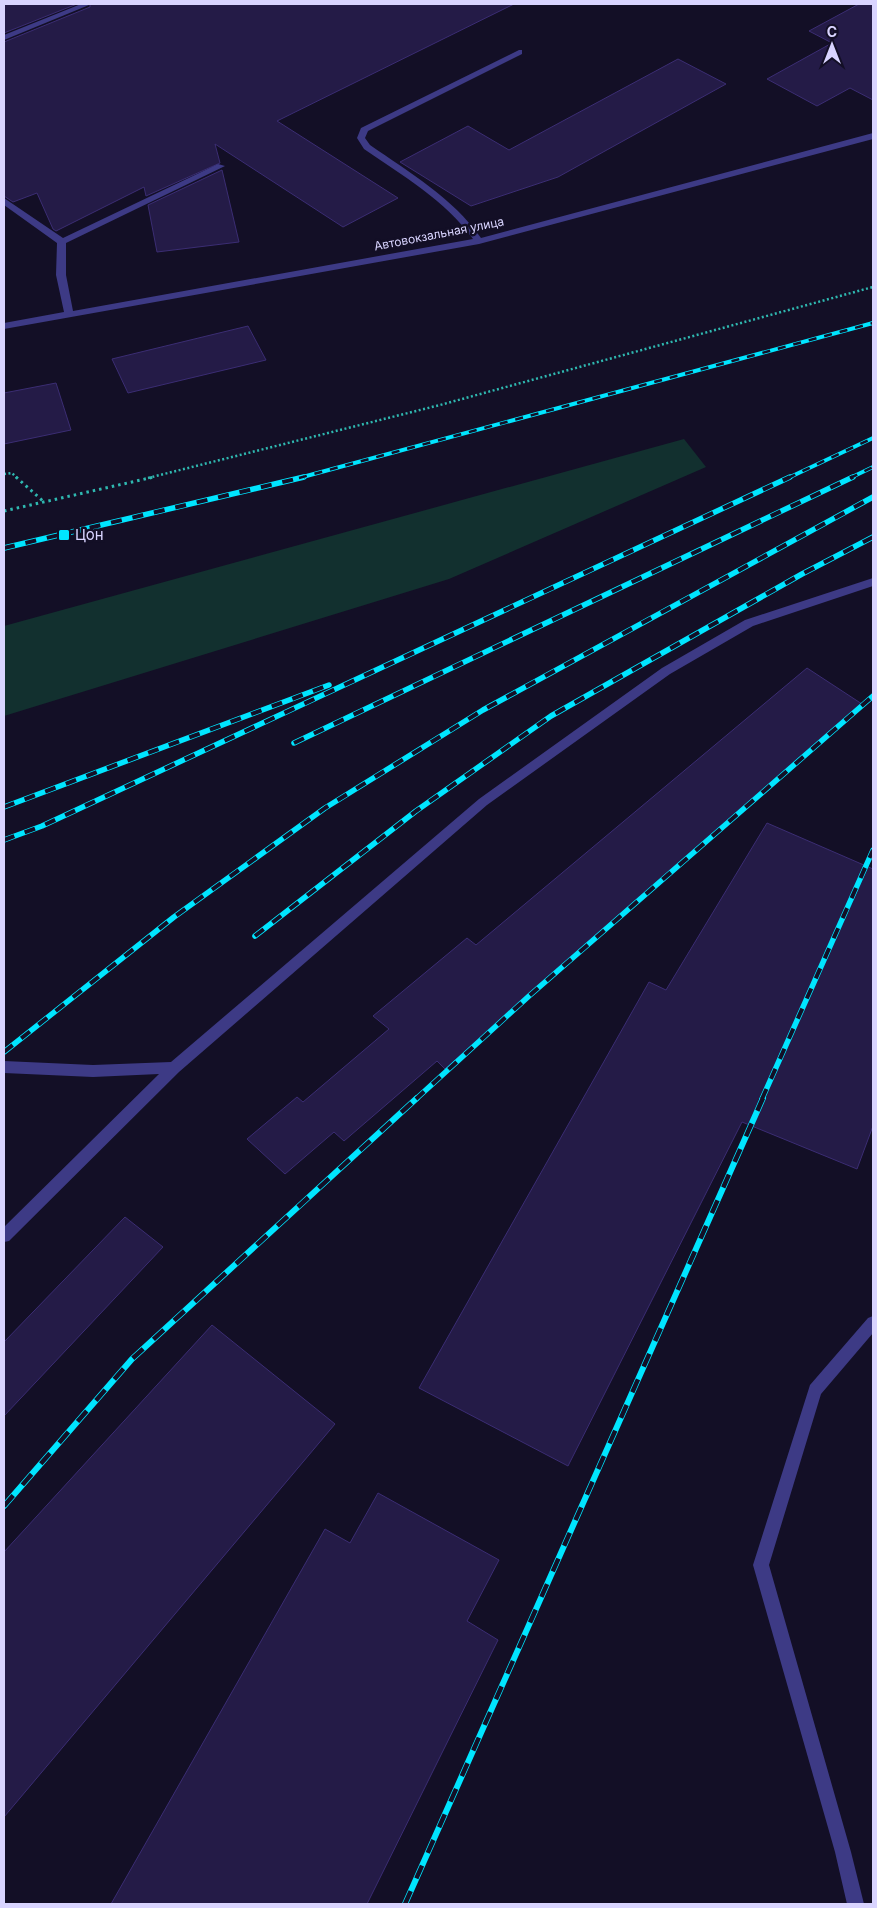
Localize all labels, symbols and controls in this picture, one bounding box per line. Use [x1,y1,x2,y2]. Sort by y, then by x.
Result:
north arrow [807,20,857,70]
text: С [827,23,837,40]
street label: Автовокзальная улица [373,214,505,253]
place label: Цон [75,525,104,544]
marker: Цон [57,528,71,542]

